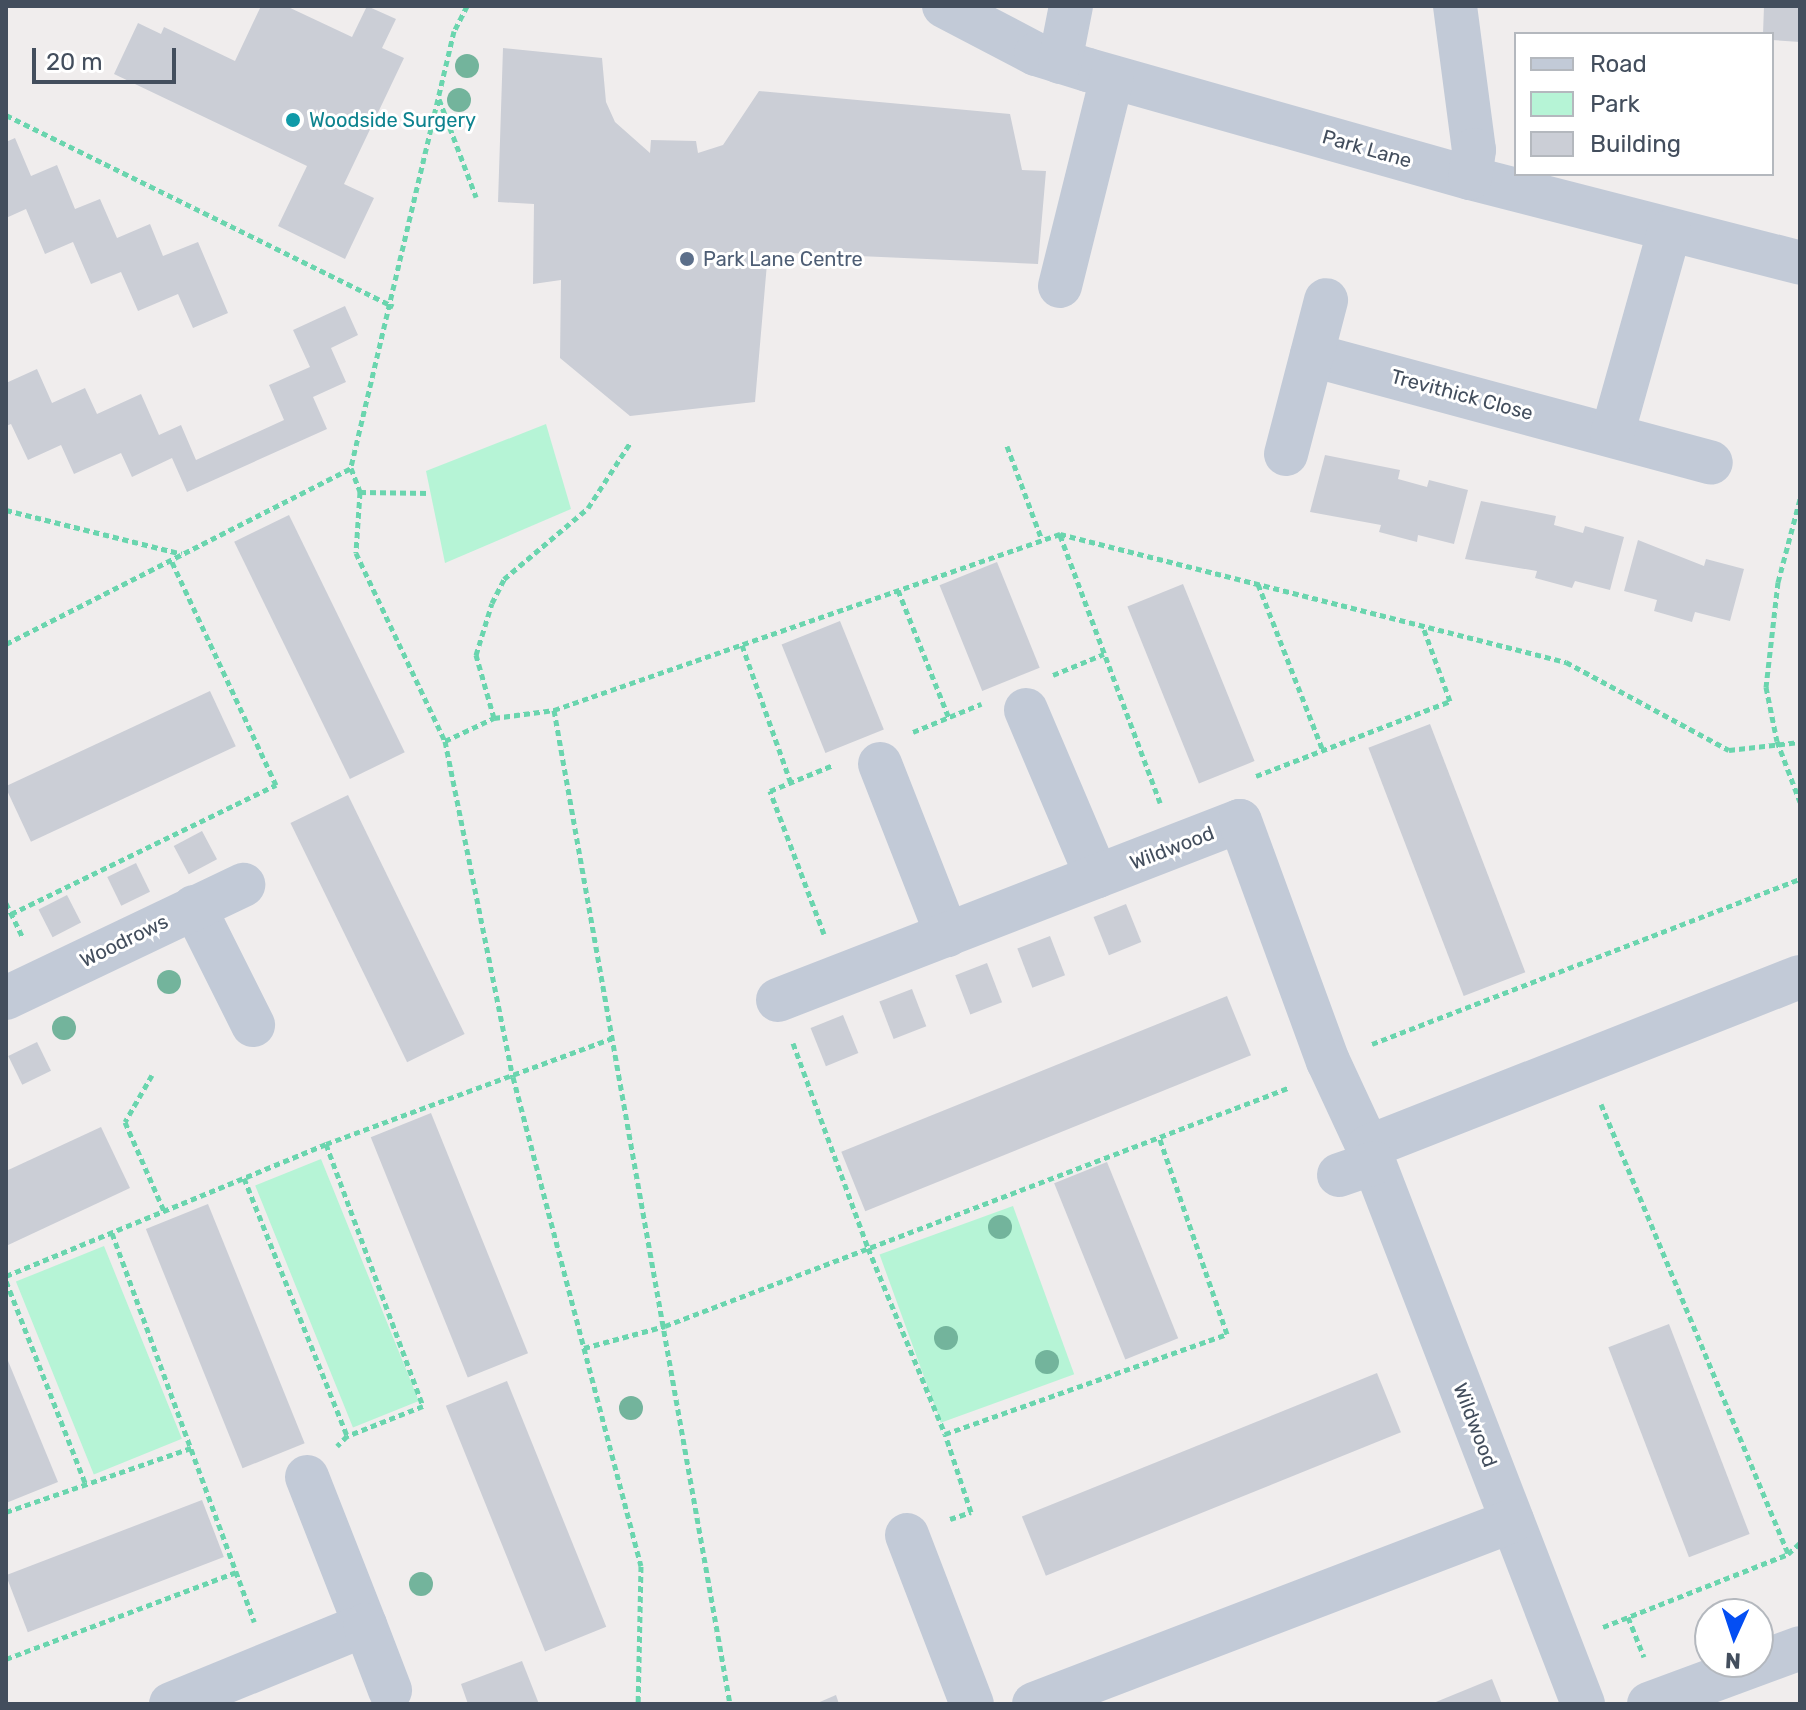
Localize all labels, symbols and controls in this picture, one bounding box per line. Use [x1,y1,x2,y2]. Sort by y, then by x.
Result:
scale bar [36,32,180,82]
legend [1514,32,1774,176]
text: 20 m [46,48,103,76]
text: Road [1590,50,1647,78]
text: Park [1590,90,1640,118]
place label: Woodside Surgery [309,108,476,132]
marker: Woodside Surgery [284,111,302,129]
street label: Park Lane [1319,125,1415,173]
text: Building [1590,130,1681,158]
place label: Park Lane Centre [703,247,863,271]
marker: Park Lane Centre [678,250,696,268]
street label: Trevithick Close [1388,364,1536,426]
street label: Wildwood [1127,821,1217,875]
street label: Woodrows [76,909,172,973]
street label: Wildwood [1448,1380,1502,1470]
north arrow [1694,1598,1774,1678]
text: N [1724,1647,1741,1674]

